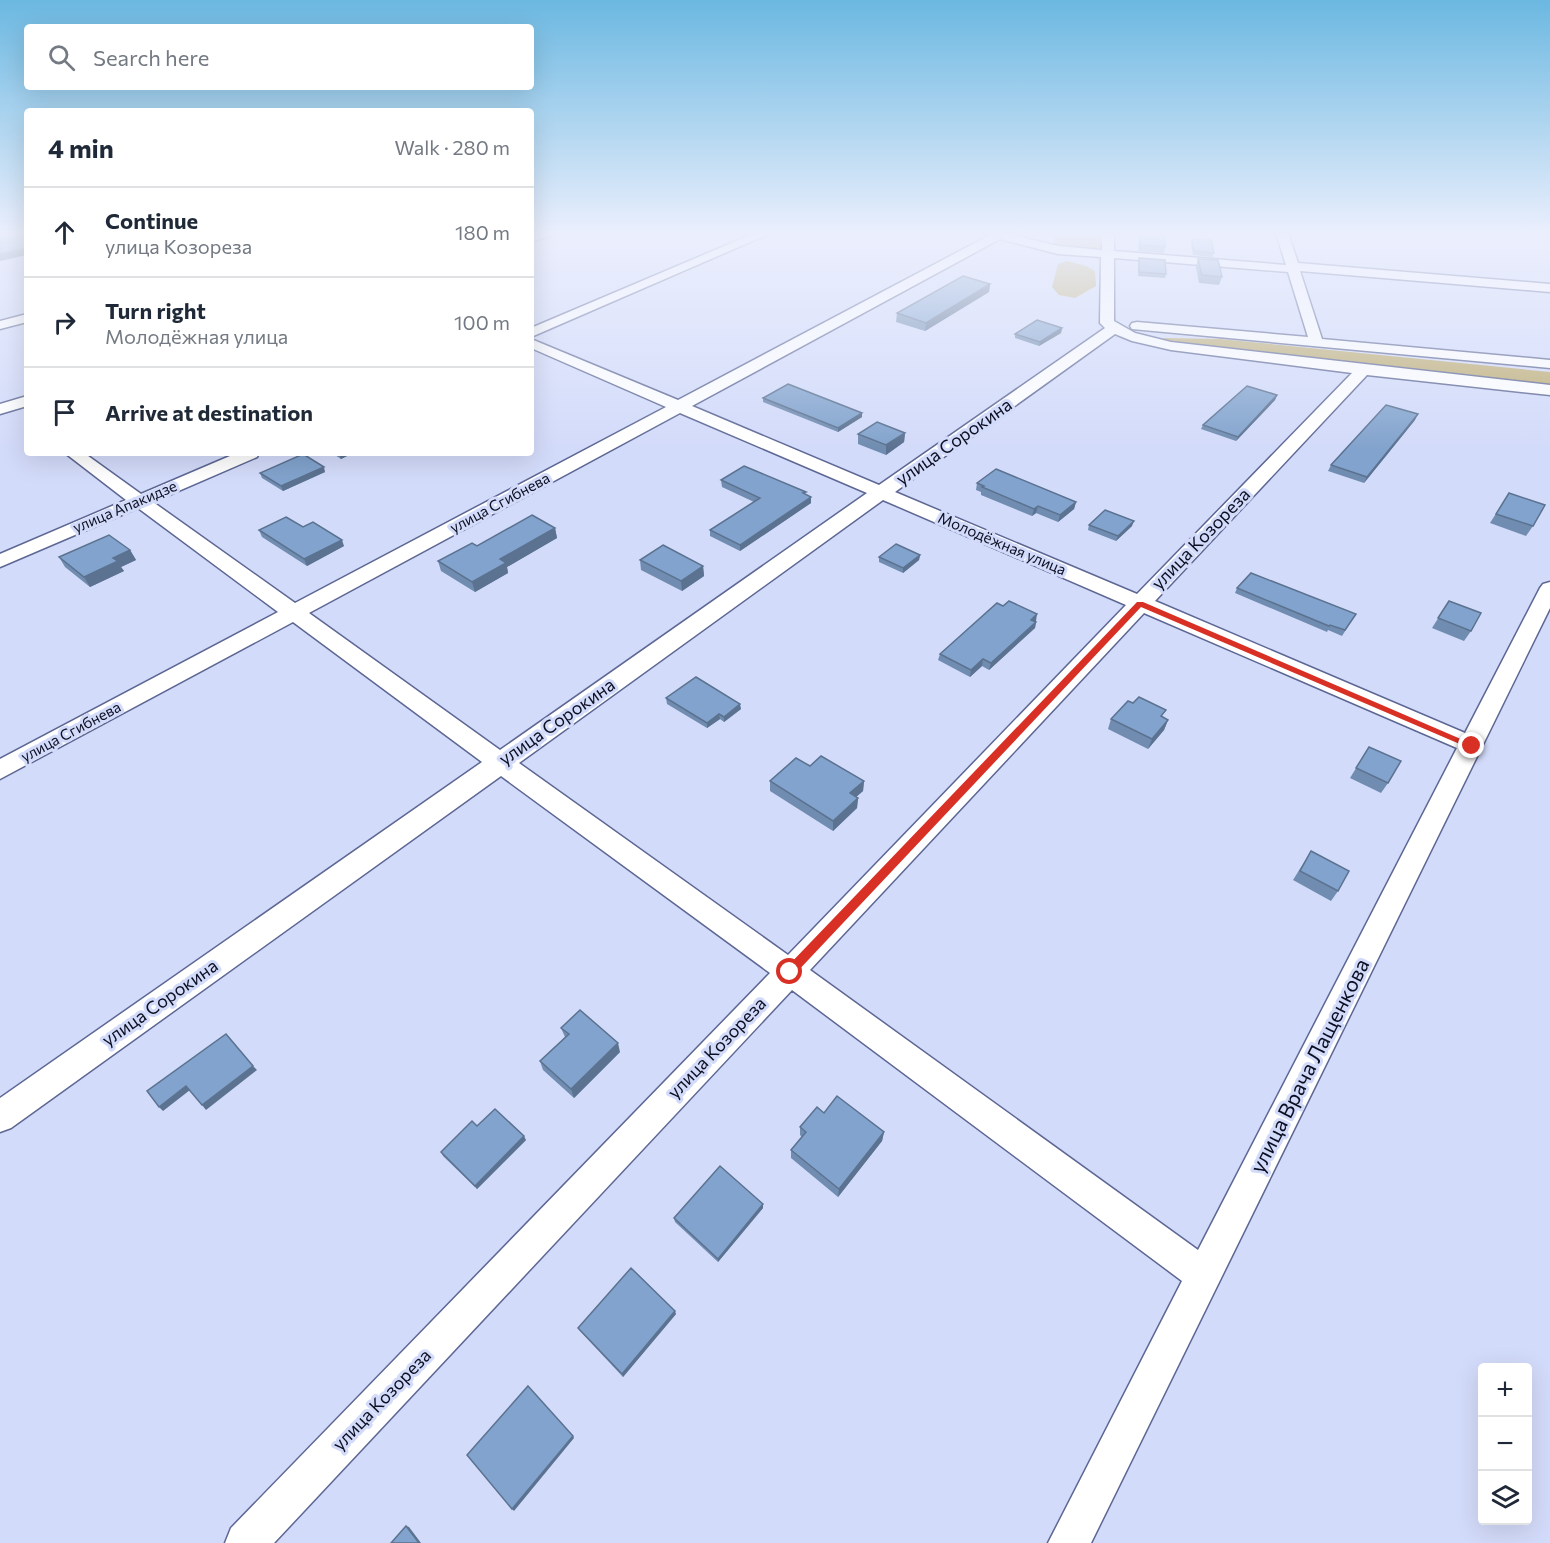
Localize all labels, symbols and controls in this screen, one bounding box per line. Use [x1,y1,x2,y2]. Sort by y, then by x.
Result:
search box [24,24,534,90]
icon: search [45,41,78,74]
text: Search here [93,44,209,71]
text: 4 min [48,132,114,163]
text: Walk · 280 m [394,135,510,159]
text: Continue [105,207,198,234]
icon: ahead [48,216,81,249]
text: 180 m [455,220,510,244]
text: улица Козореза [105,234,252,258]
text: Turn right [105,297,206,324]
icon: right [48,306,81,339]
text: 100 m [454,310,510,334]
text: Молодёжная улица [105,324,288,348]
street label: улица Сорокина [891,393,1016,489]
icon: arrive [48,396,81,429]
text: Arrive at destination [105,399,313,426]
street label: улица Сгибнева [446,468,553,536]
street label: улица Апакидзе [70,476,179,536]
street label: улица Козореза [1146,483,1254,594]
street label: Молодёжная улица [936,508,1069,578]
street label: улица Сорокина [494,673,619,769]
street label: улица Сгибнева [17,697,124,765]
route end [1458,732,1484,758]
street label: улица Сорокина [97,954,222,1050]
street label: улица Врача Лащенкова [1244,954,1374,1177]
route start [776,958,802,984]
street label: улица Козореза [662,992,770,1103]
street label: улица Козореза [327,1344,435,1455]
map controls [1478,1363,1532,1525]
button: + [1478,1363,1532,1417]
button: − [1478,1417,1532,1471]
button: layers [1478,1471,1532,1525]

